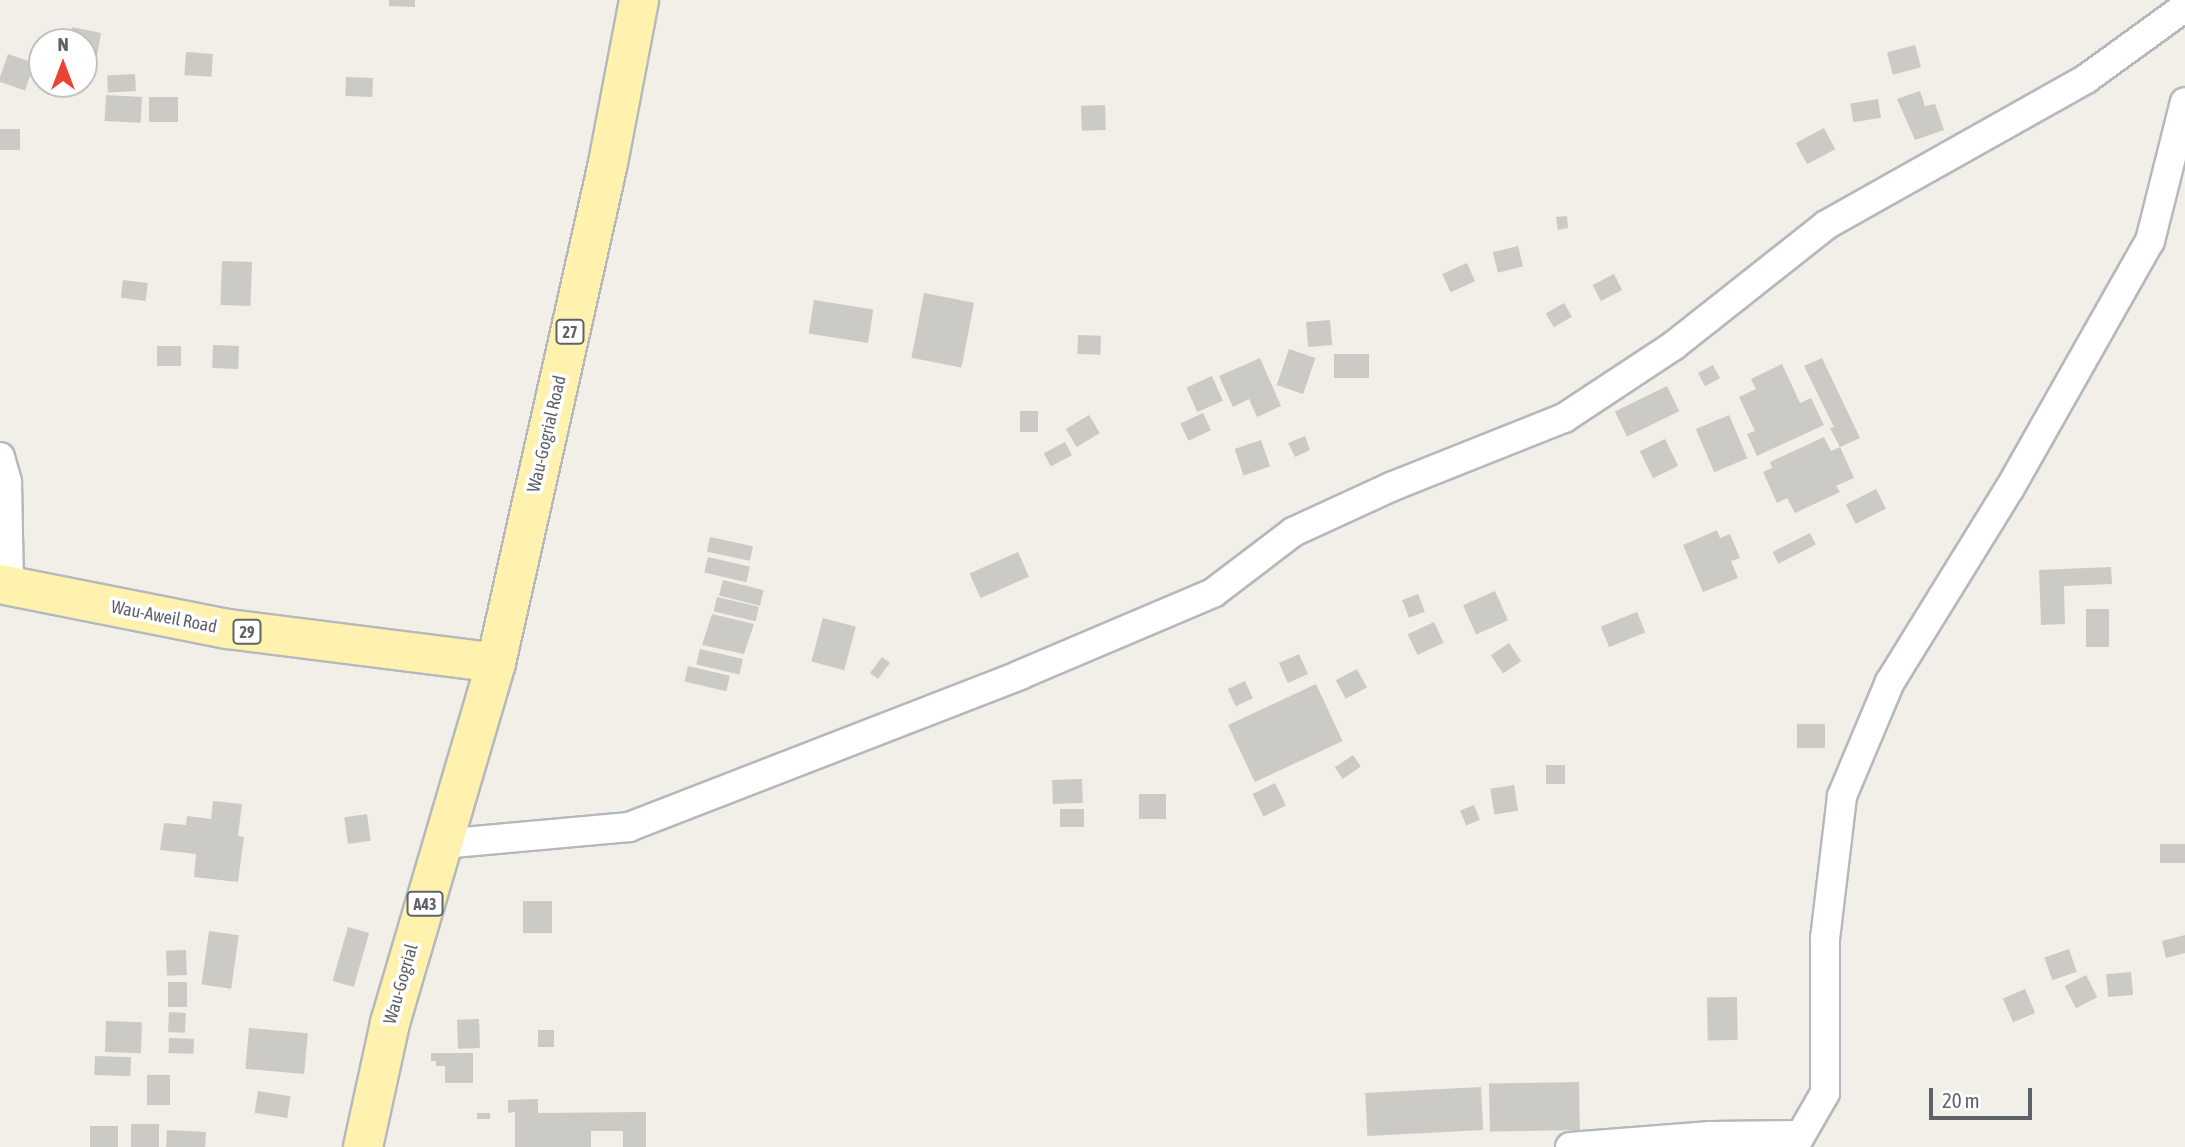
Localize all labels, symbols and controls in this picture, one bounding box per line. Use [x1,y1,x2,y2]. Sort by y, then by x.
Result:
north arrow [28,28,98,98]
text: N [57,33,69,55]
road number: 27 [554,320,586,344]
street label: Wau-Gogrial Road [523,373,571,495]
street label: Wau-Aweil Road [109,596,219,638]
road number: 29 [231,620,263,645]
road number: A43 [406,891,444,916]
street label: Wau-Gogrial [379,941,423,1027]
scale bar [1933,1074,2036,1118]
text: 20 m [1942,1088,1980,1112]

